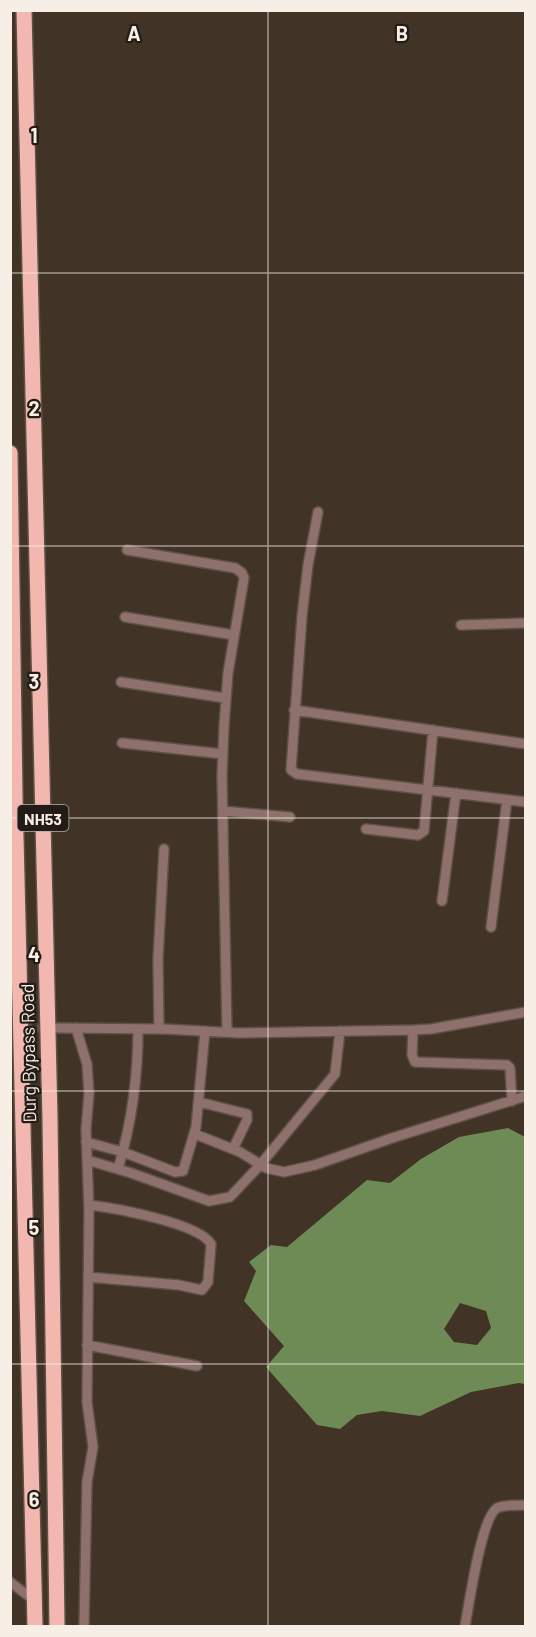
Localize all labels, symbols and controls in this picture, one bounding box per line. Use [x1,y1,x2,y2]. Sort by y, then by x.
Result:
text: A [127,21,141,45]
text: B [396,21,408,45]
text: 1 [30,123,38,147]
text: 2 [28,396,40,420]
text: 3 [29,669,39,693]
road number: NH53 [18,805,68,831]
text: 4 [28,942,40,966]
street label: Durg Bypass Road [16,983,40,1123]
text: 5 [29,1215,40,1239]
text: 6 [29,1487,40,1511]

